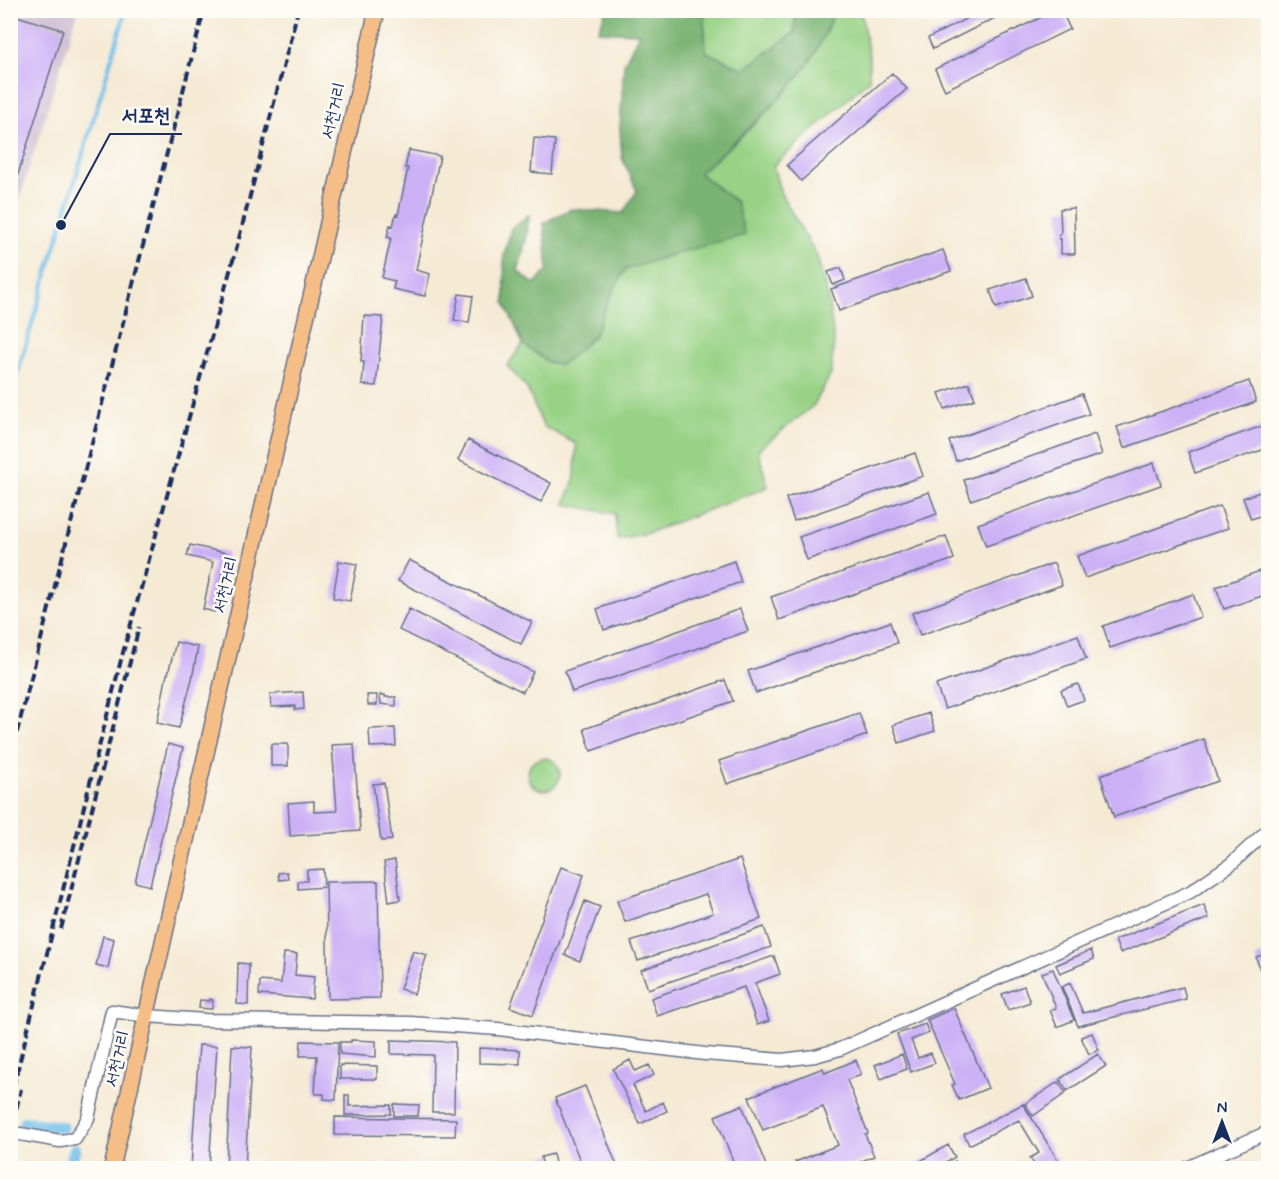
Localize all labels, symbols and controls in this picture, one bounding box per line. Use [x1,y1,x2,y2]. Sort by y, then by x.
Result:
street label: 서천거리 [316,80,352,142]
callout: 서포천 [110,96,182,134]
text: 서포천 [122,103,170,130]
street label: 서천거리 [208,554,244,616]
street label: 서천거리 [100,1028,136,1090]
north arrow [1192,1092,1252,1152]
text: N [1217,1098,1227,1119]

